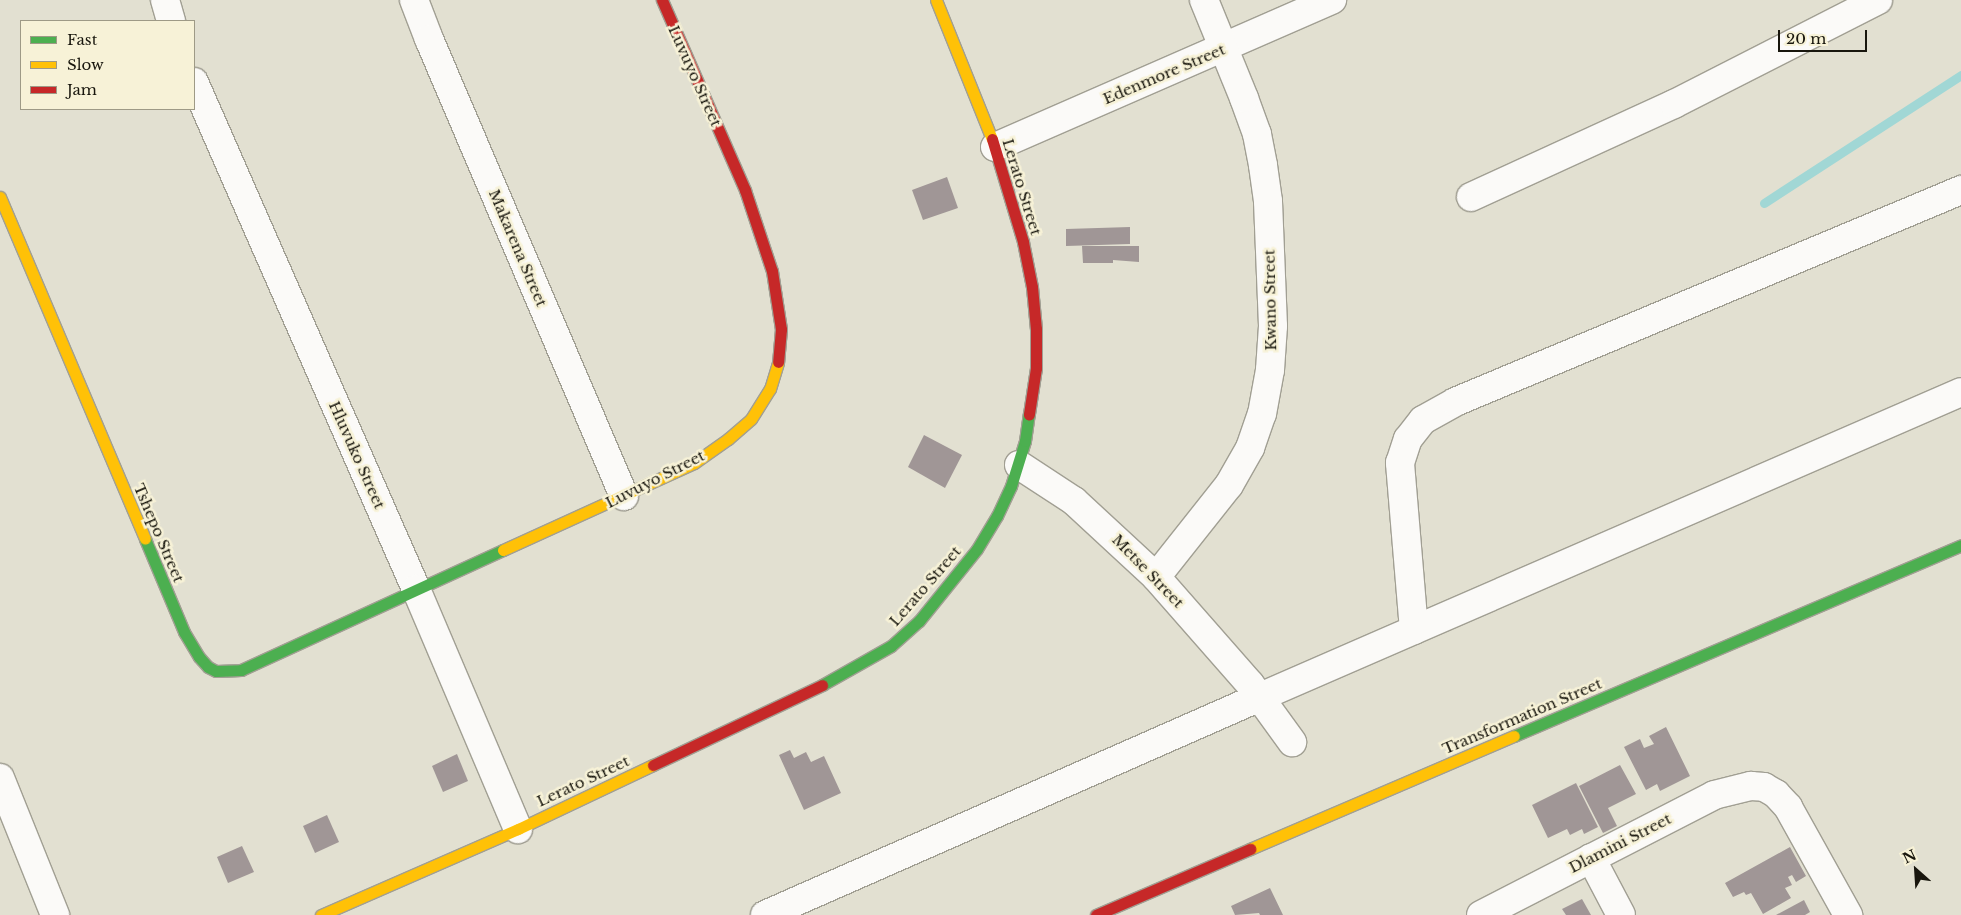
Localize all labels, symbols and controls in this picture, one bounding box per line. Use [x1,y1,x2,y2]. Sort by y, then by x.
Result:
legend [20,20,195,110]
scale bar [1781,20,1870,52]
street label: Luvuyo Street [665,23,725,129]
text: 20 m [1786,29,1826,48]
text: Fast [67,30,97,49]
street label: Edenmore Street [1100,40,1228,108]
text: Slow [67,55,104,74]
text: Jam [67,80,97,99]
street label: Lerato Street [999,137,1045,237]
street label: Makarena Street [485,187,551,309]
street label: Kwano Street [1260,249,1280,351]
street label: Hluvuko Street [325,398,389,512]
street label: Luvuyo Street [603,446,707,512]
street label: Tshepo Street [130,481,188,585]
street label: Metse Street [1109,531,1187,611]
street label: Lerato Street [885,542,965,630]
street label: Transformation Street [1440,674,1604,758]
street label: Lerato Street [534,752,632,810]
street label: Dlamini Street [1566,809,1674,877]
north arrow [1891,845,1941,895]
text: N [1900,846,1919,867]

